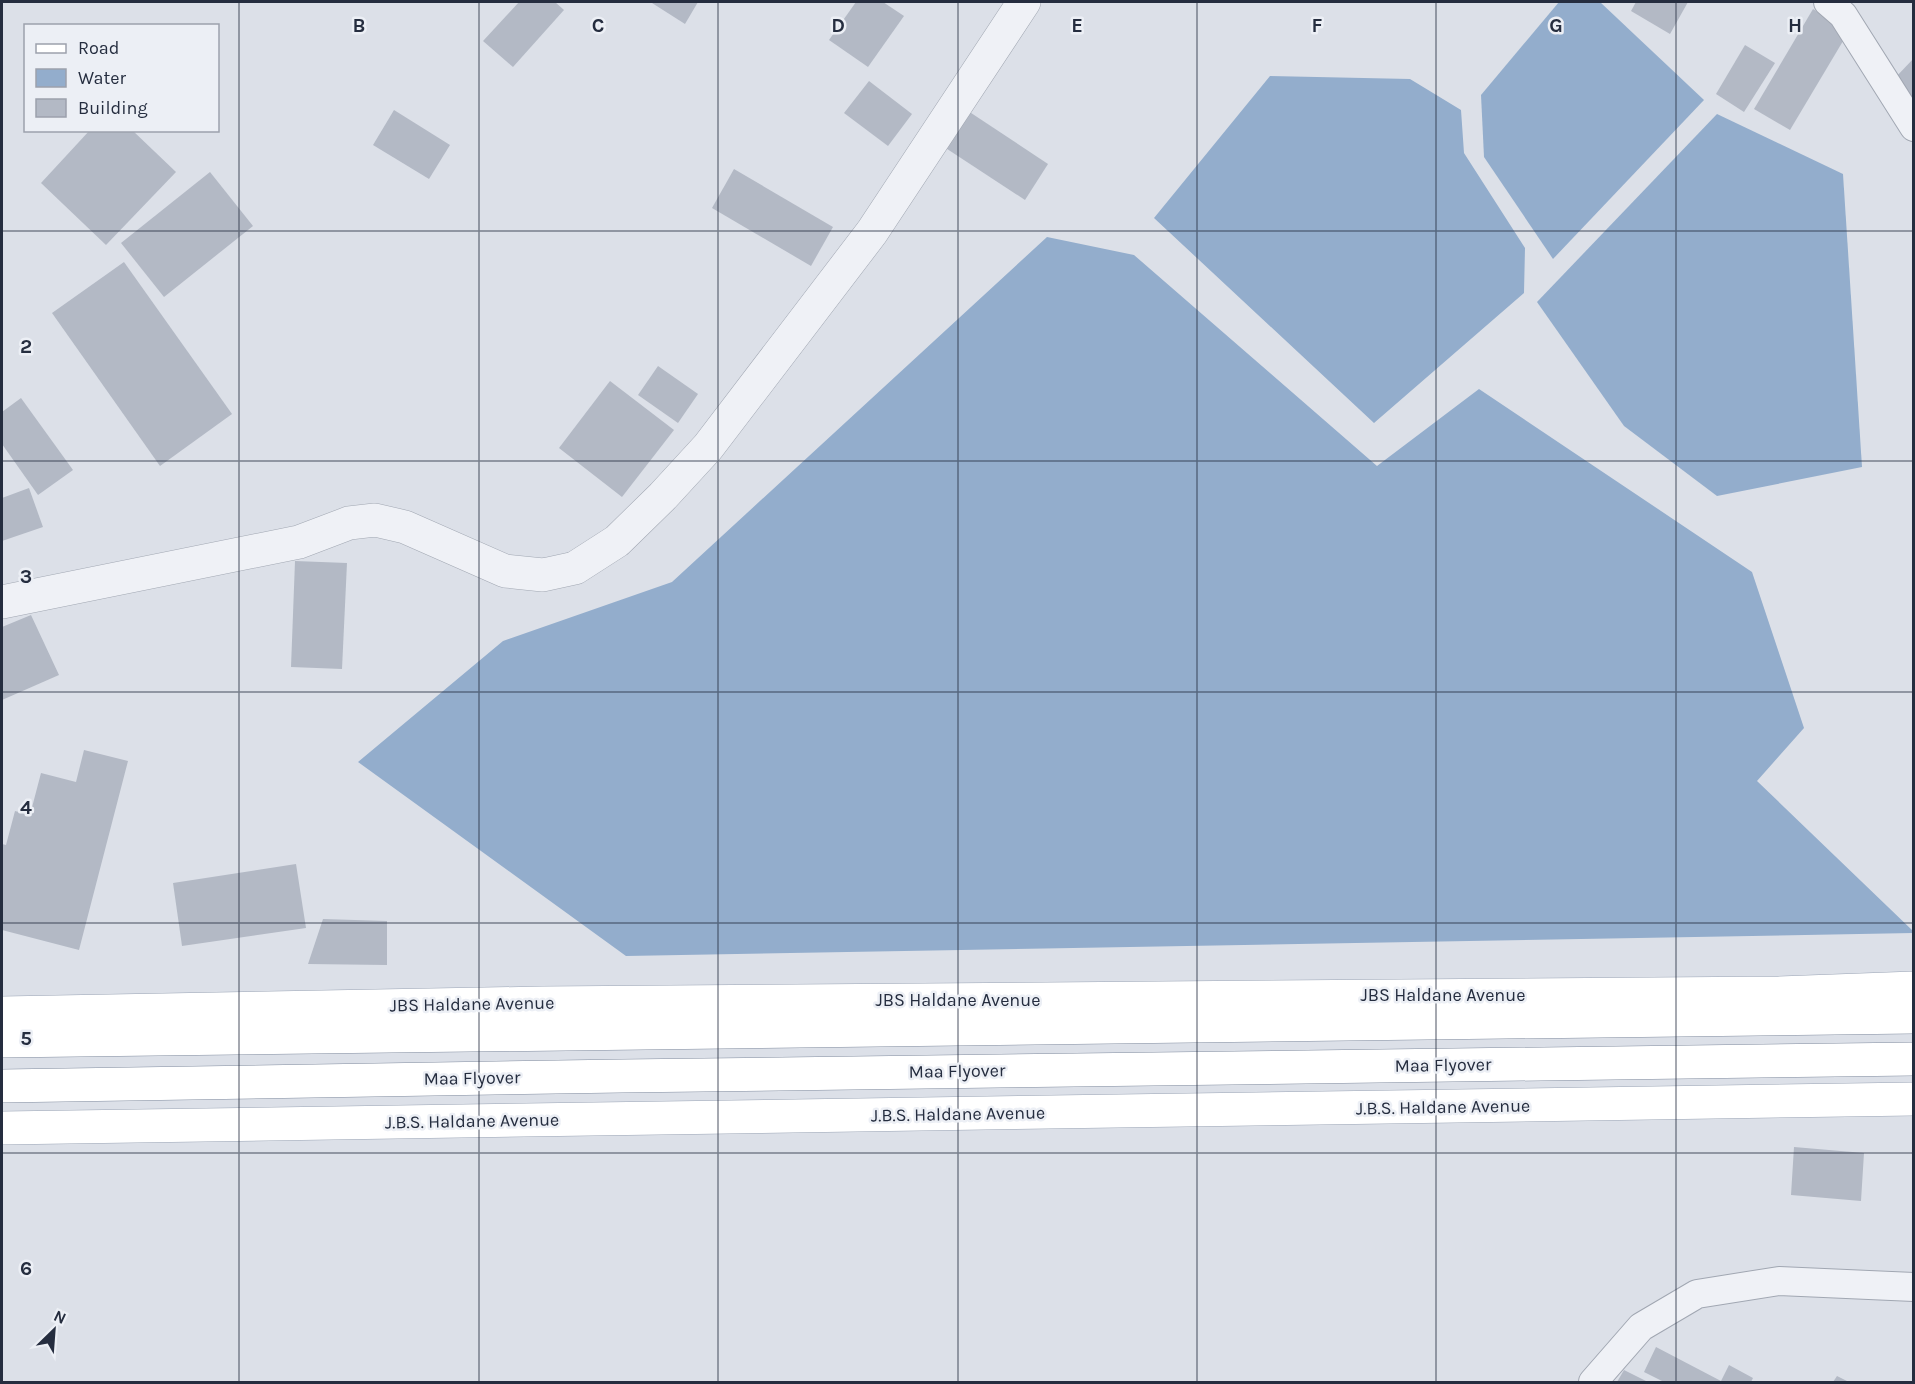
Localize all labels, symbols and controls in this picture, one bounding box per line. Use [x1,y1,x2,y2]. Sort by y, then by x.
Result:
text: B [353,14,365,37]
text: C [592,14,604,37]
text: D [831,14,845,37]
text: E [1071,14,1083,37]
text: F [1312,14,1323,37]
text: G [1549,14,1563,37]
text: H [1788,14,1802,37]
legend [24,24,219,132]
text: Road [78,37,119,59]
text: Water [78,67,126,89]
text: Building [78,97,148,119]
text: 2 [20,335,32,358]
text: 3 [20,565,32,588]
text: 4 [20,796,32,819]
street label: JBS Haldane Avenue [1361,984,1525,1006]
street label: JBS Haldane Avenue [876,989,1040,1011]
street label: JBS Haldane Avenue [389,992,555,1016]
text: 5 [20,1027,32,1050]
street label: Maa Flyover [1394,1053,1492,1077]
street label: Maa Flyover [908,1059,1006,1083]
street label: Maa Flyover [423,1066,521,1090]
street label: J.B.S. Haldane Avenue [1356,1094,1530,1120]
street label: J.B.S. Haldane Avenue [871,1101,1045,1127]
street label: J.B.S. Haldane Avenue [385,1108,559,1134]
text: 6 [20,1257,32,1280]
north arrow [24,1300,84,1360]
text: N [51,1306,69,1328]

